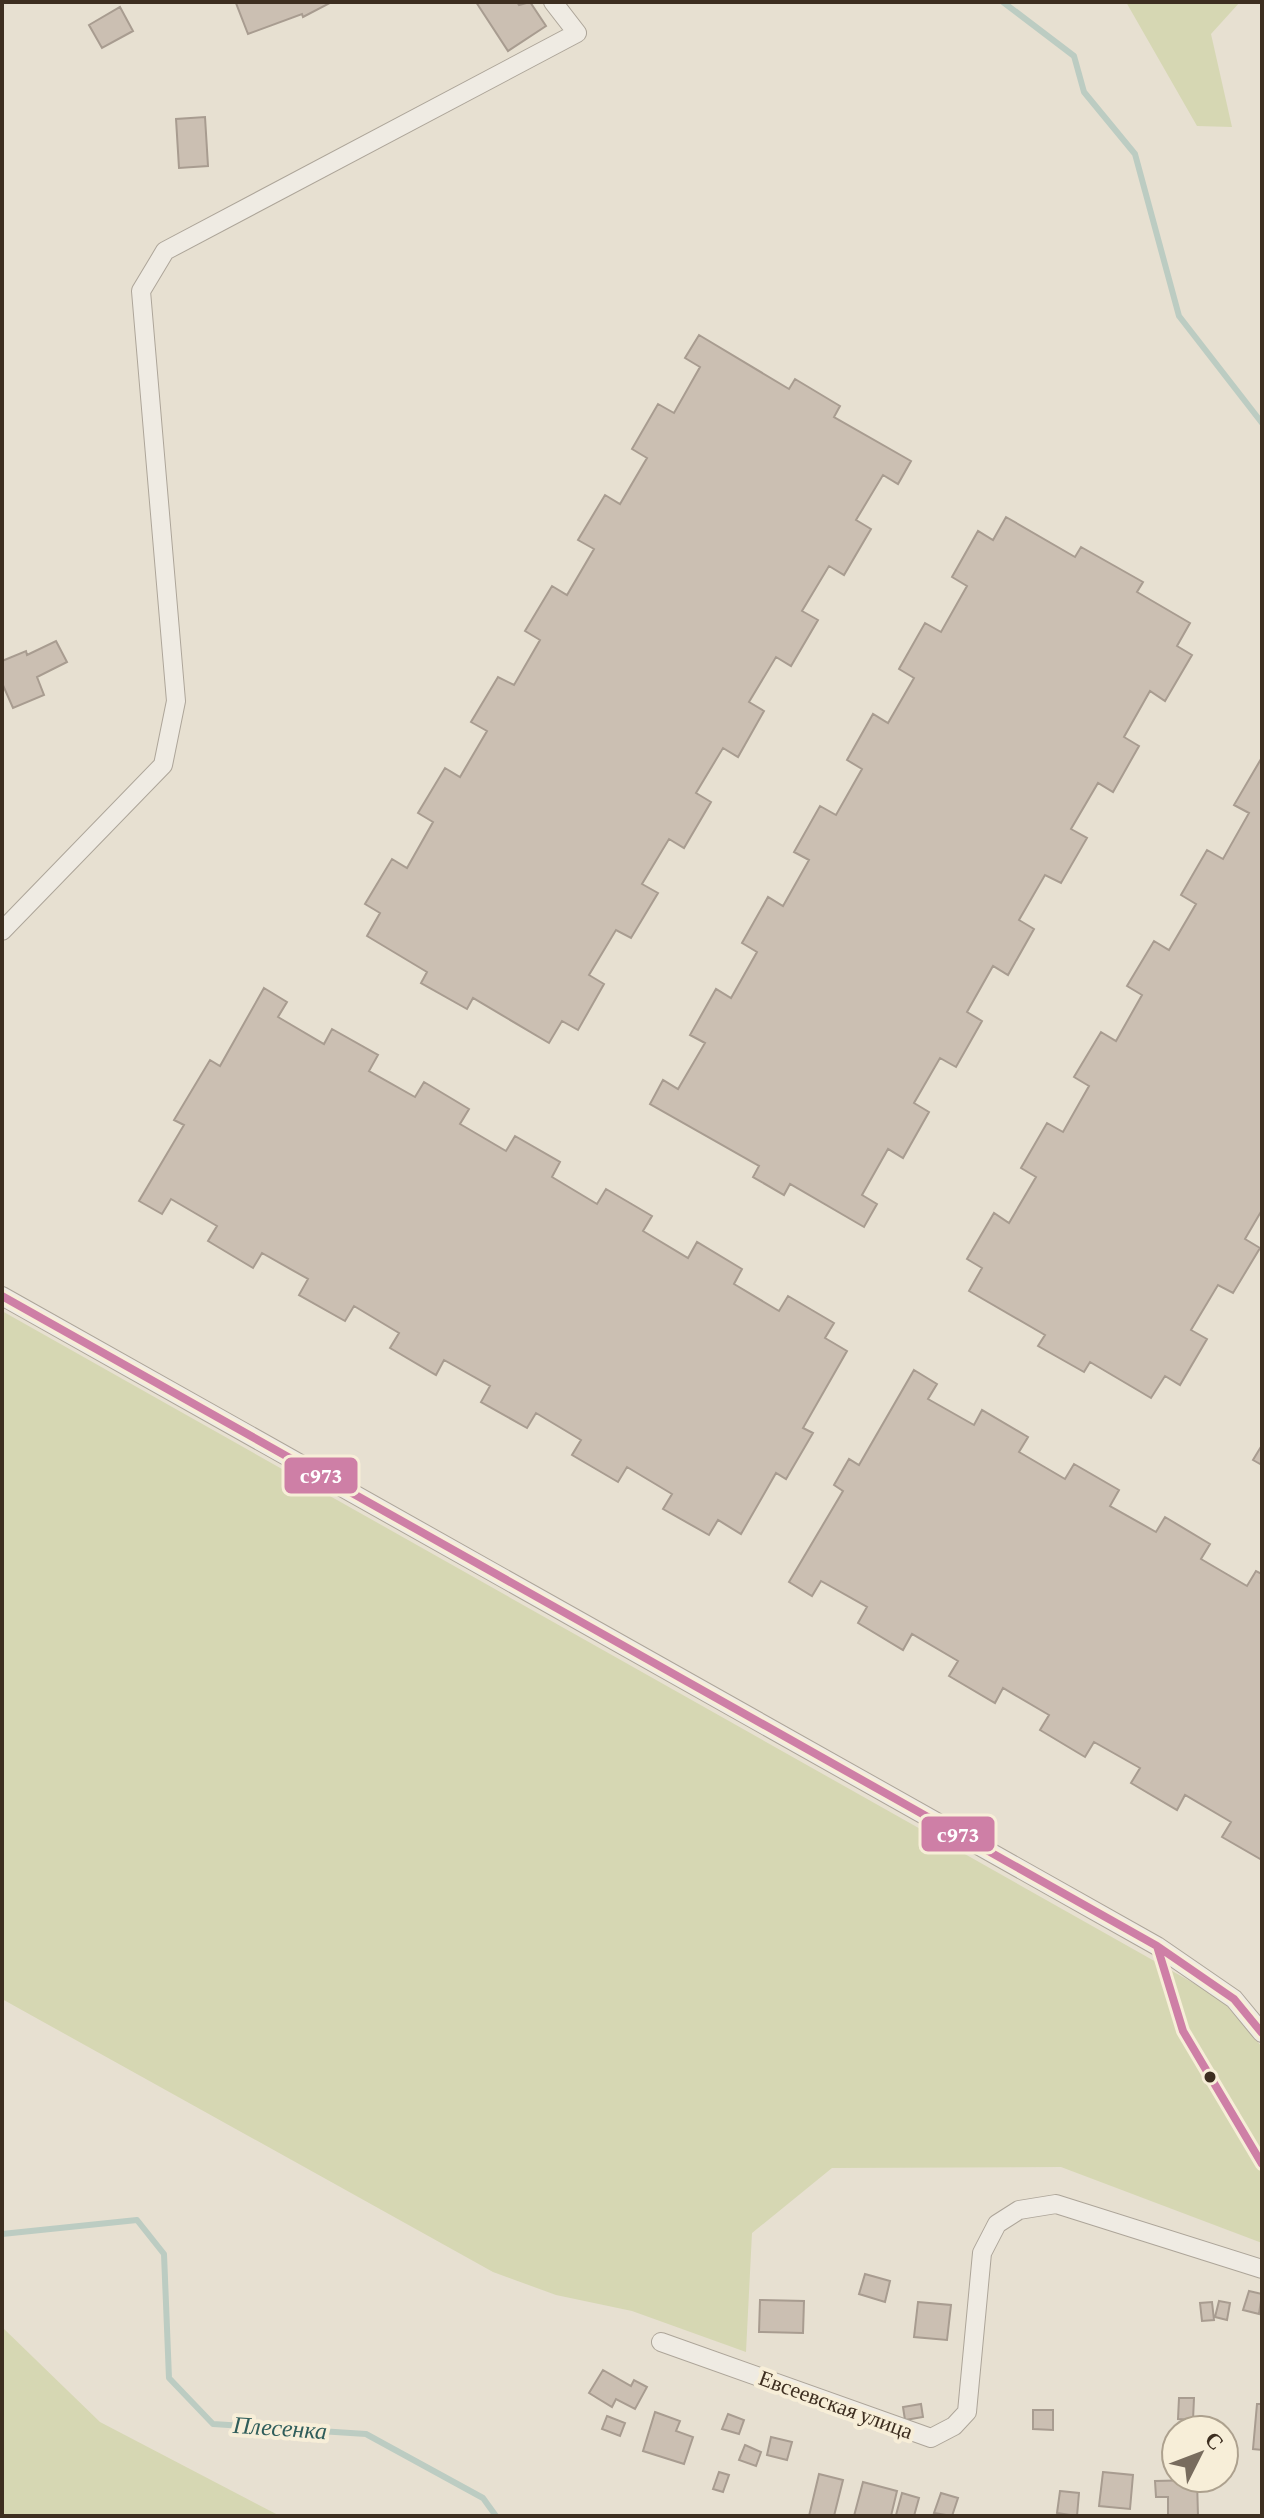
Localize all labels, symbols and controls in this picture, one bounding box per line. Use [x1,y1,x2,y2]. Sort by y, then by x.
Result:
line badge: с973 [283,1456,359,1495]
text: с973 [300,1463,342,1488]
line badge: с973 [920,1815,996,1853]
text: с973 [937,1822,979,1847]
unlabelled marker [1202,2069,1218,2085]
street label: Евсеевская улица [755,2365,916,2444]
water label: Плесенка [231,2411,328,2444]
north arrow [1160,2414,1240,2494]
text: С [1200,2427,1229,2455]

